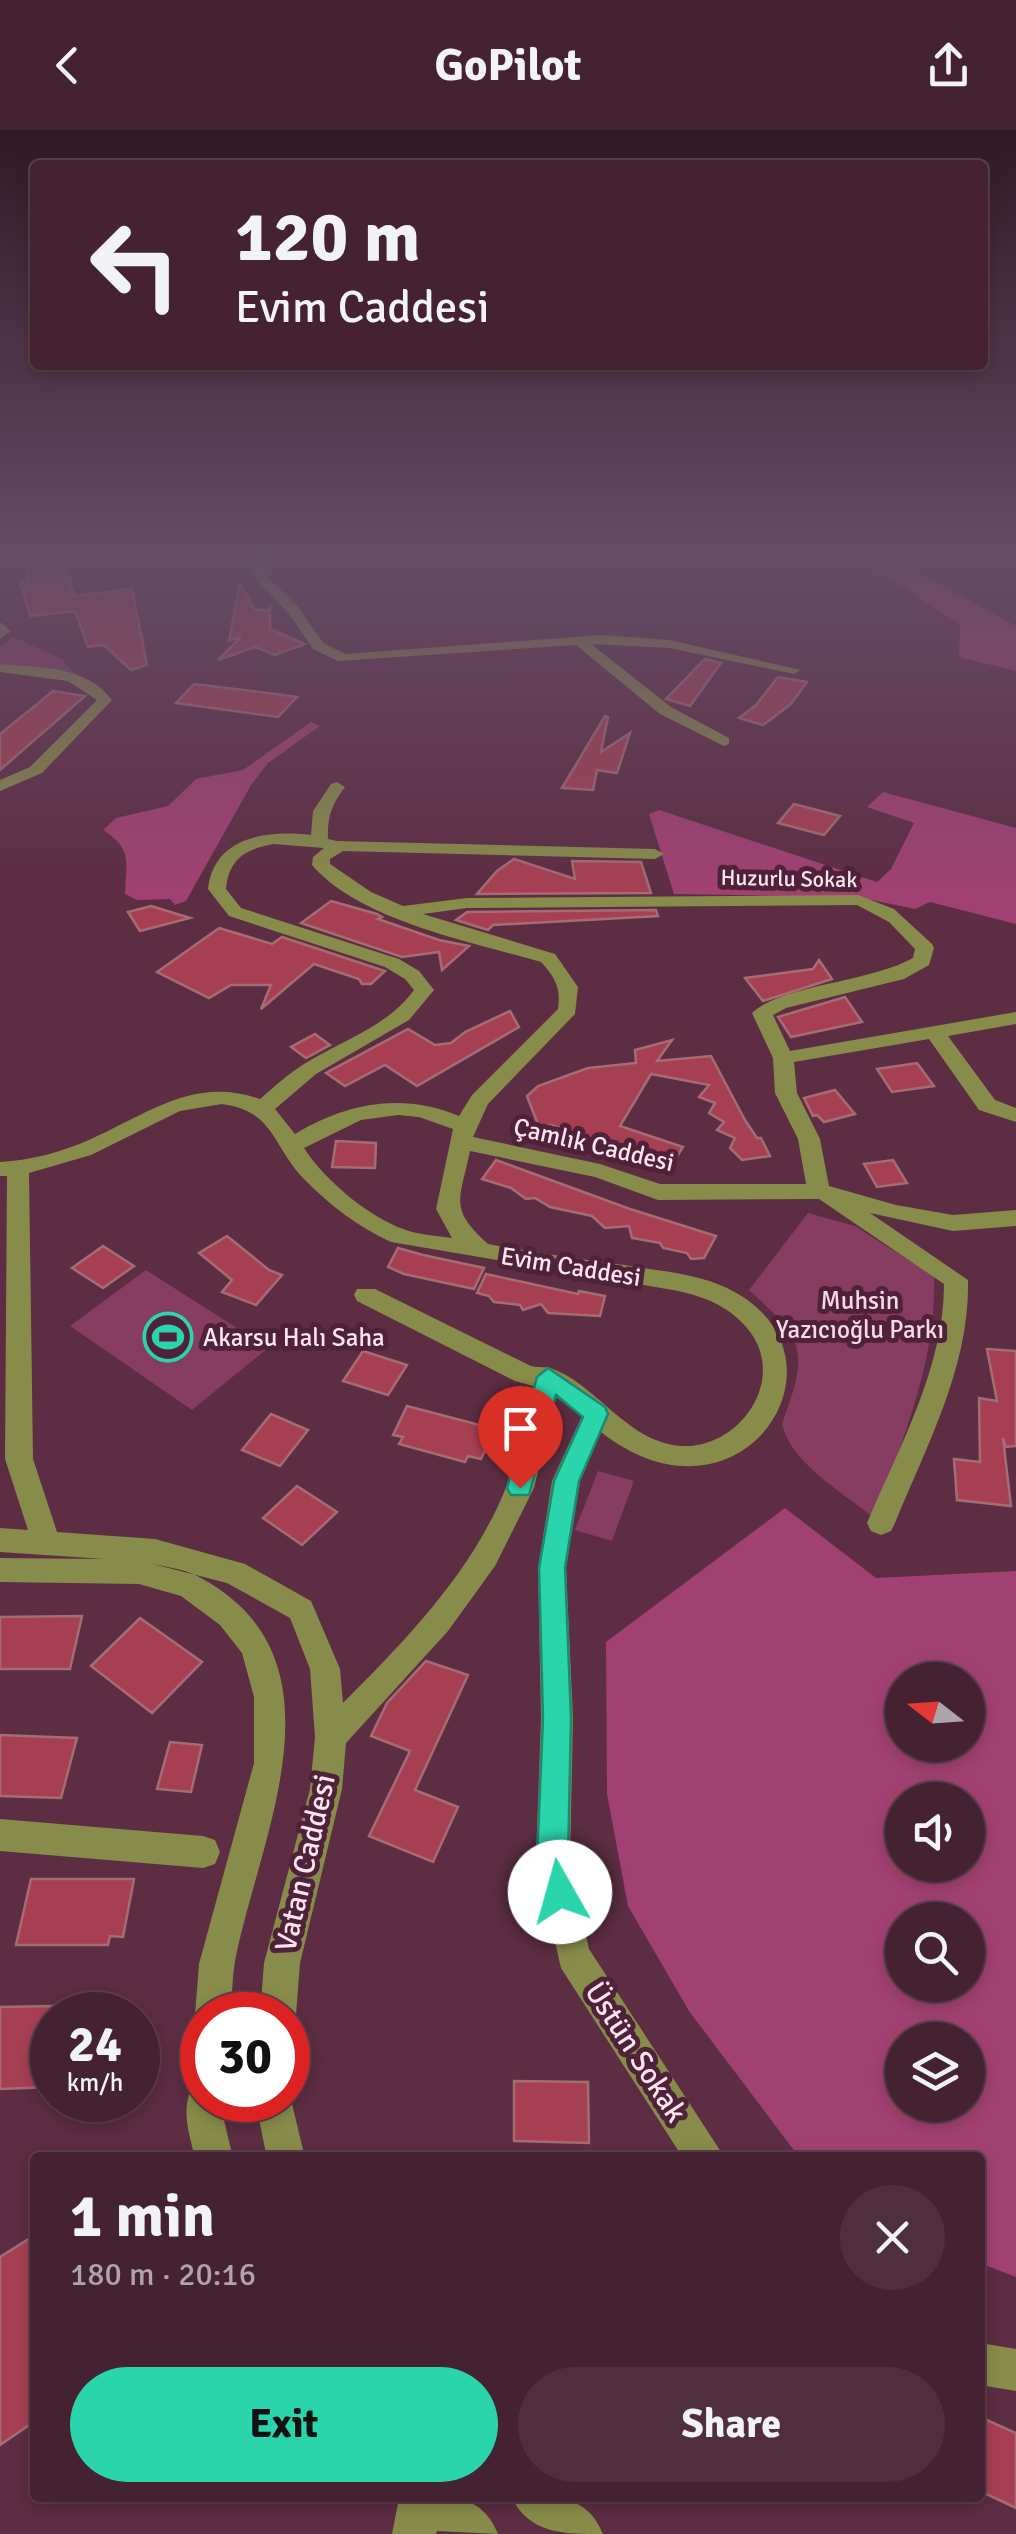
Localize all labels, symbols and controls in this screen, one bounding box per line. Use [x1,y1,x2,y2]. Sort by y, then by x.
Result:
icon: back [40,38,95,93]
text: GoPilot [435,38,581,93]
icon: share [921,38,976,93]
text: 120 m [235,194,420,280]
icon: left [70,200,200,330]
text: Evim Caddesi [235,280,489,335]
street label: Huzurlu Sokak [720,864,858,893]
street label: Çamlık Caddesi [511,1111,677,1178]
street label: Evim Caddesi [499,1240,643,1293]
park label: Muhsin Yazıcıoğlu Parkı [776,1285,944,1345]
sports icon: Akarsu Halı Saha [142,1311,194,1363]
place label: Akarsu Halı Saha [203,1322,385,1353]
pin [478,1386,563,1489]
icon: arrive [493,1401,548,1456]
north arrow [885,1662,985,1762]
map controls [885,1662,985,2122]
street label: Vatan Caddesi [267,1771,344,1955]
button: sound [885,1782,985,1882]
position arrow [508,1840,612,1944]
button: search [885,1902,985,2002]
street label: Üstün Sokak [577,1975,695,2129]
speed limit sign: 30 [180,1992,310,2122]
text: 24 [68,2014,122,2076]
button: layers [885,2022,985,2122]
text: km/h [67,2067,123,2098]
text: 1 min [70,2180,215,2254]
button: close [840,2185,945,2290]
text: 180 m · 20:16 [70,2255,256,2294]
button: Exit [70,2367,498,2482]
button: Share [518,2367,945,2482]

